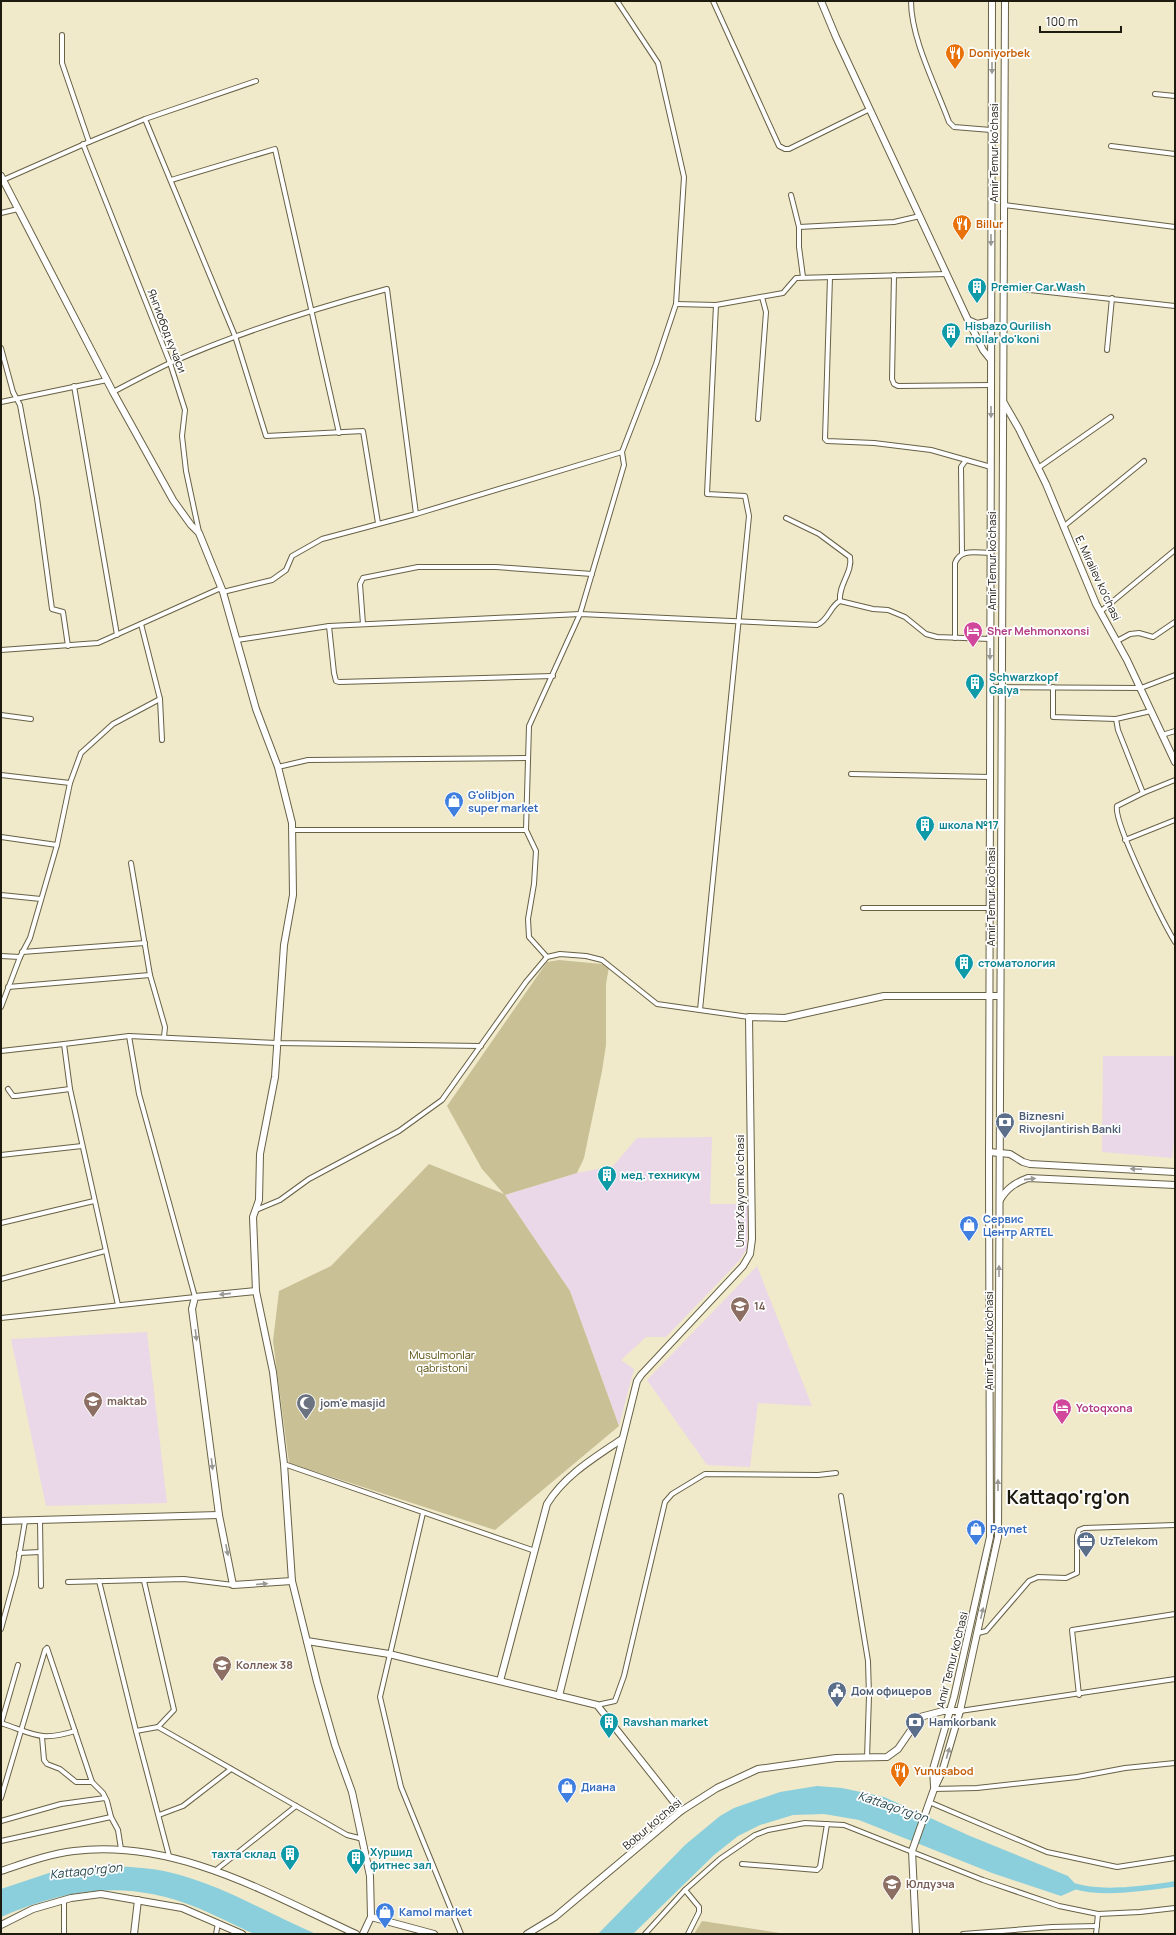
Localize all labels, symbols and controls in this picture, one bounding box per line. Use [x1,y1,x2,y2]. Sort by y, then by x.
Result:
scale bar [1040,8,1121,34]
text: 100 m [1046,13,1078,30]
restaurant icon: Doniyorbek [944,42,966,70]
place label: Doniyorbek [969,45,1031,60]
one-way arrow [989,62,995,75]
street label: Amir Temur ko'chasi [986,103,1001,203]
restaurant icon: Billur [951,213,973,241]
place label: Billur [976,216,1004,231]
one-way arrow [988,234,994,247]
building icon: Premier Car Wash [966,276,988,304]
place label: Premier Car Wash [991,279,1086,294]
street label: Янгиобод кучаси [145,287,190,375]
place label: Hisbazo Qurilish mollar do'koni [965,318,1051,346]
building icon: Hisbazo Qurilish mollar do'koni [940,321,962,349]
one-way arrow [988,406,994,419]
street label: Amir Temur ko'chasi [984,511,999,611]
street label: E. Miraliev ko'chasi [1072,533,1125,623]
hotel icon: Sher Mehmonxonsi [962,620,984,648]
place label: Sher Mehmonxonsi [987,623,1089,638]
one-way arrow [987,648,993,661]
place label: Schwarzkopf Galya [989,669,1059,697]
building icon: Schwarzkopf Galya [964,672,986,700]
place label: G'olibjon super market [468,787,539,815]
shop icon: G'olibjon super market [443,790,465,818]
building icon: школа №17 [914,814,936,842]
place label: школа №17 [939,817,999,832]
street label: Amir Temur ko'chasi [983,847,998,947]
building icon: стоматология [953,952,975,980]
place label: стоматология [978,955,1056,970]
place label: Biznesni Rivojlantirish Banki [1019,1108,1121,1136]
bank icon: Biznesni Rivojlantirish Banki [994,1111,1016,1139]
street label: Umar Xayyom ko‘chasi [732,1135,747,1247]
building icon: мед. техникум [596,1164,618,1192]
one-way arrow [1130,1166,1142,1173]
place label: мед. техникум [621,1167,700,1182]
one-way arrow [1024,1176,1036,1182]
place label: Сервис Центр ARTEL [983,1211,1053,1239]
shop icon: Сервис Центр ARTEL [958,1214,980,1242]
one-way arrow [996,1264,1002,1277]
one-way arrow [219,1290,231,1297]
street label: Amir Temur ko'chasi [981,1291,996,1391]
school or university icon: 14 [729,1295,751,1323]
place label: 14 [754,1298,766,1313]
one-way arrow [192,1329,199,1341]
park label: Musulmonlar qabristoni [409,1347,475,1375]
school or university icon: maktab [82,1390,104,1418]
mosque icon: jom'e masjid [295,1392,317,1420]
place label: maktab [107,1393,147,1408]
place label: jom'e masjid [319,1395,386,1410]
hotel icon: Yotoqxona [1051,1397,1073,1425]
place label: Yotoqxona [1076,1400,1133,1415]
one-way arrow [209,1458,216,1470]
one-way arrow [995,1478,1001,1491]
district label: Kattaqo'rg'on [1006,1484,1130,1510]
shop icon: Paynet [965,1518,987,1546]
place label: Paynet [990,1521,1027,1536]
office icon: UzTelekom [1075,1530,1097,1558]
place label: UzTelekom [1100,1533,1158,1548]
one-way arrow [224,1544,230,1556]
one-way arrow [256,1580,268,1587]
one-way arrow [980,1607,986,1620]
street label: Amir Temur ko'chasi [932,1610,971,1710]
school or university icon: Коллеж 38 [211,1654,233,1682]
place label: Коллеж 38 [236,1657,293,1672]
public building icon: Дом офицеров [826,1680,848,1708]
place label: Дом офицеров [851,1683,932,1698]
building icon: Ravshan market [598,1711,620,1739]
bank icon: Hamkorbank [904,1711,926,1739]
place label: Ravshan market [623,1714,709,1729]
place label: Hamkorbank [929,1714,997,1729]
one-way arrow [945,1747,951,1759]
restaurant icon: Yunusabod [889,1760,911,1788]
place label: Yunusabod [914,1763,974,1778]
shop icon: Диана [556,1776,578,1804]
place label: Диана [581,1779,615,1794]
water label: Kattaqo'rg'on [856,1787,931,1827]
street label: Bobur ko'chasi [619,1795,684,1853]
building icon: тахта склад [279,1843,301,1871]
place label: Хуршид фитнес зал [370,1844,432,1872]
place label: тахта склад [212,1846,276,1861]
building icon: Хуршид фитнес зал [345,1847,367,1875]
water label: Kattaqo'rg'on [49,1858,124,1883]
school or university icon: Юлдузча [881,1873,903,1901]
place label: Юлдузча [906,1876,955,1891]
shop icon: Kamol market [374,1901,396,1929]
place label: Kamol market [399,1904,472,1919]

